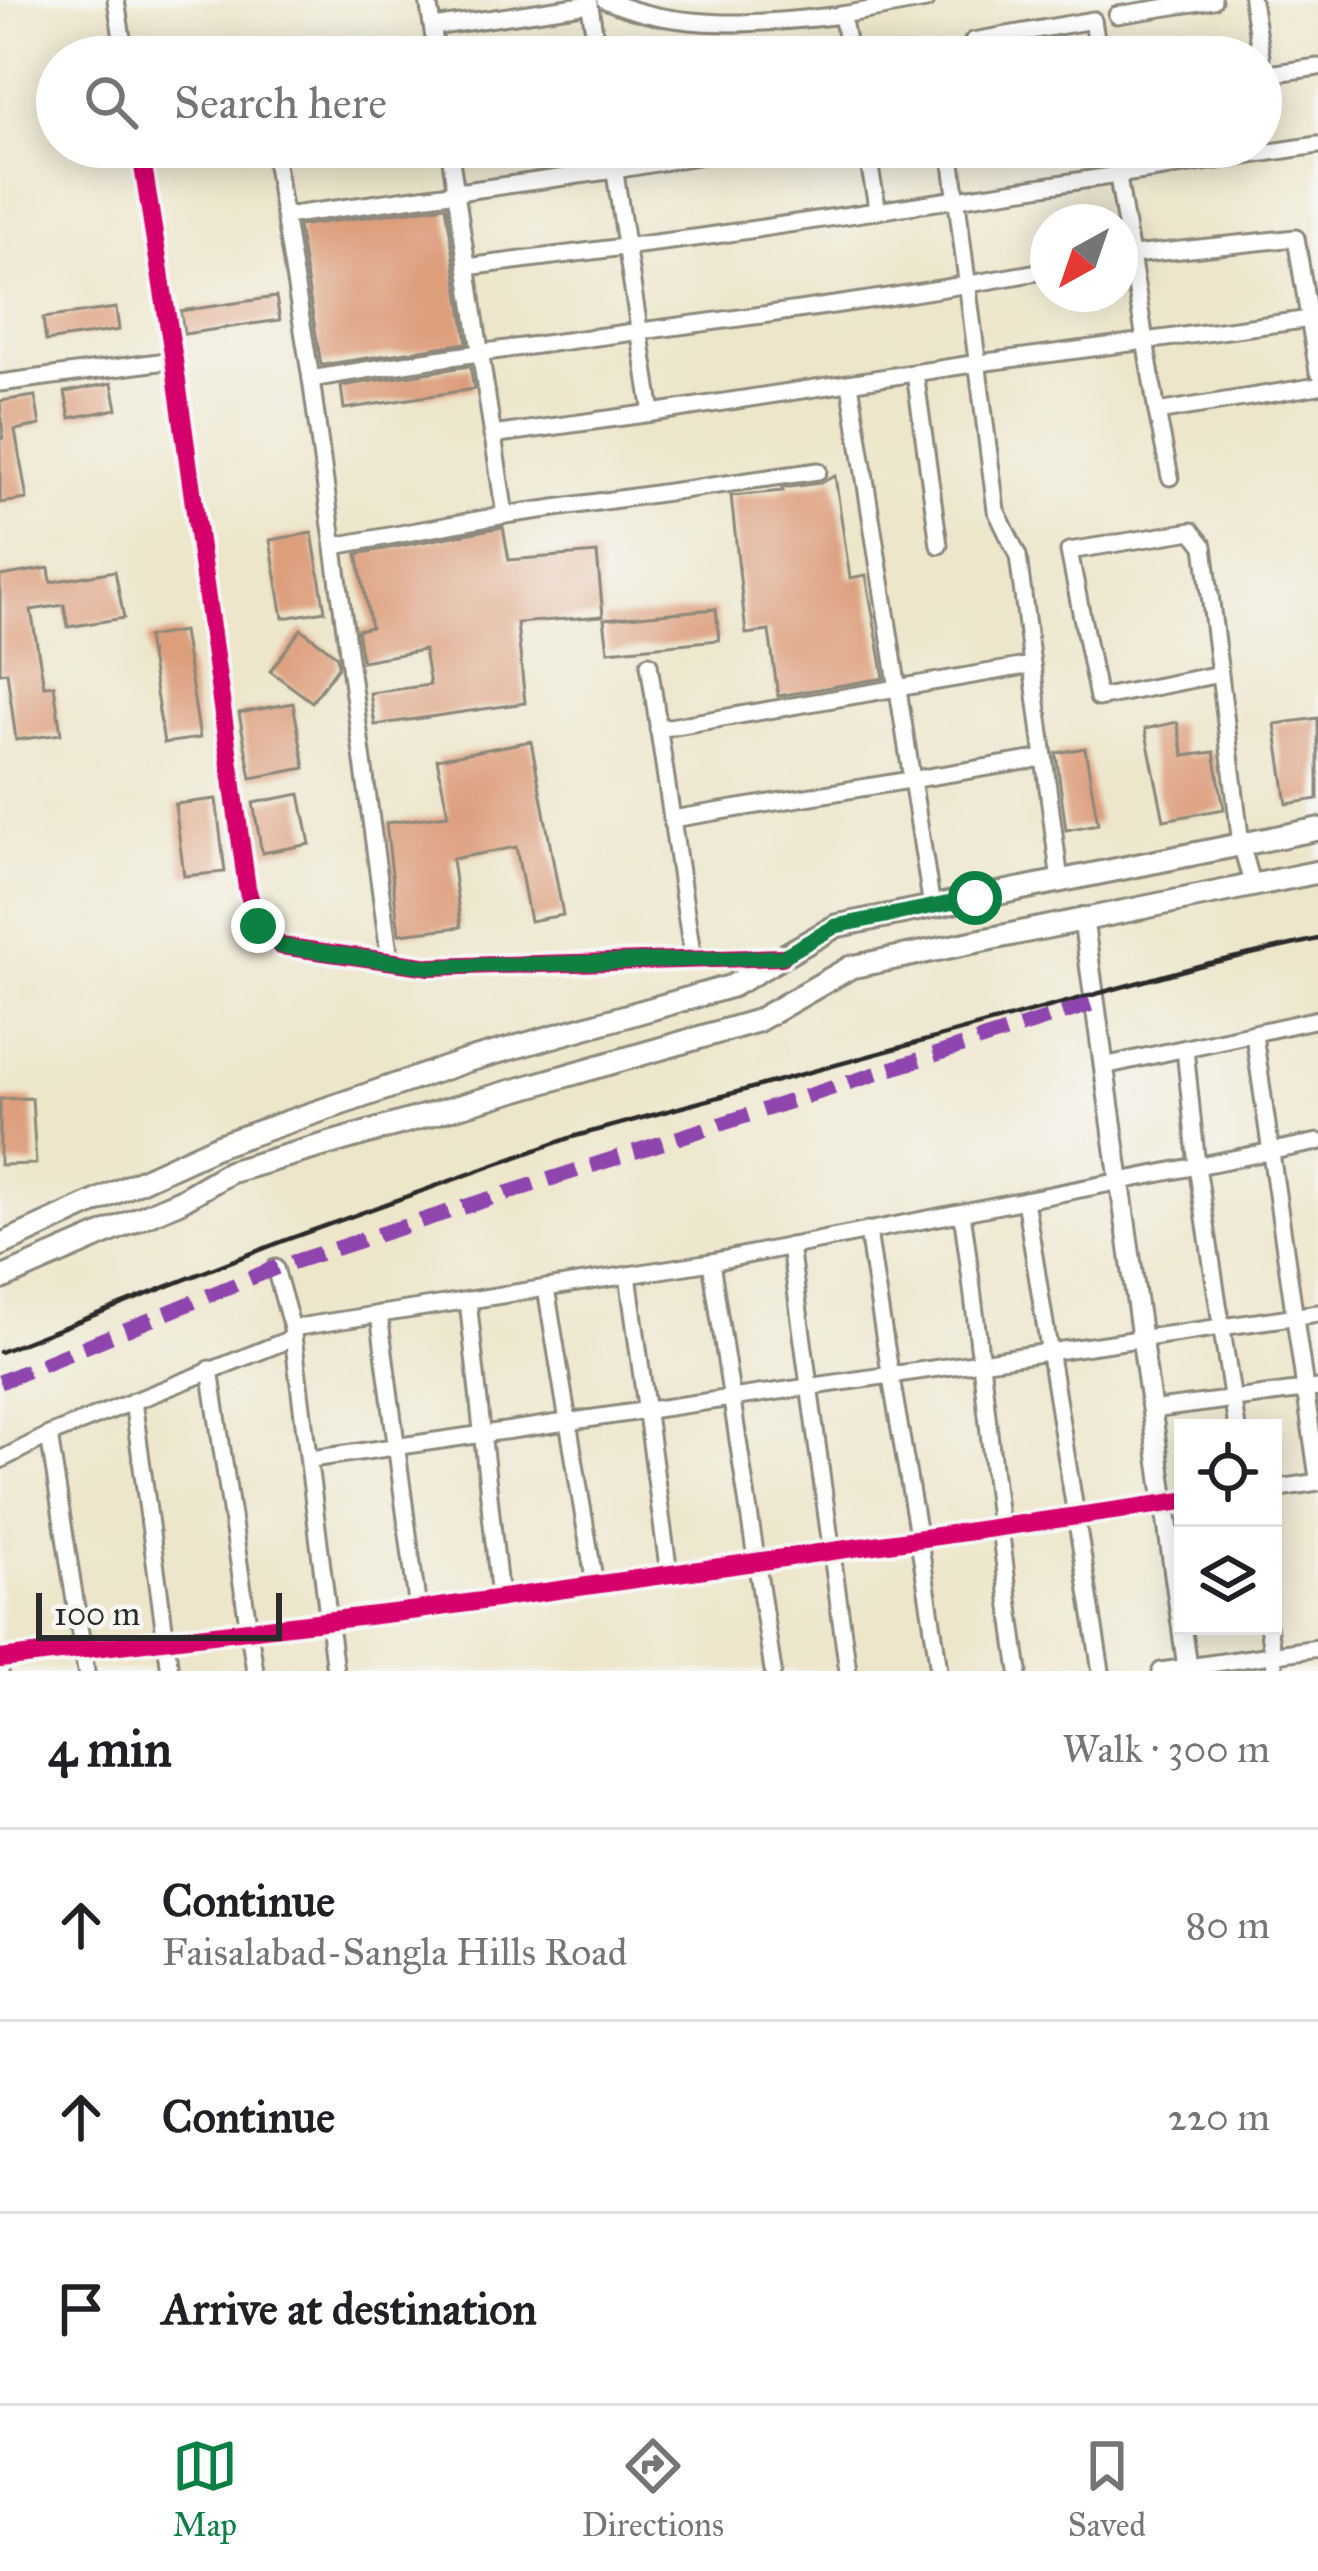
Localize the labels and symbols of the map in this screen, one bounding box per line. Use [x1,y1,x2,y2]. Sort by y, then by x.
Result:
north arrow [1030,204,1138,312]
route start [948,871,1002,925]
route end [231,899,285,953]
scale bar [36,1587,282,1640]

